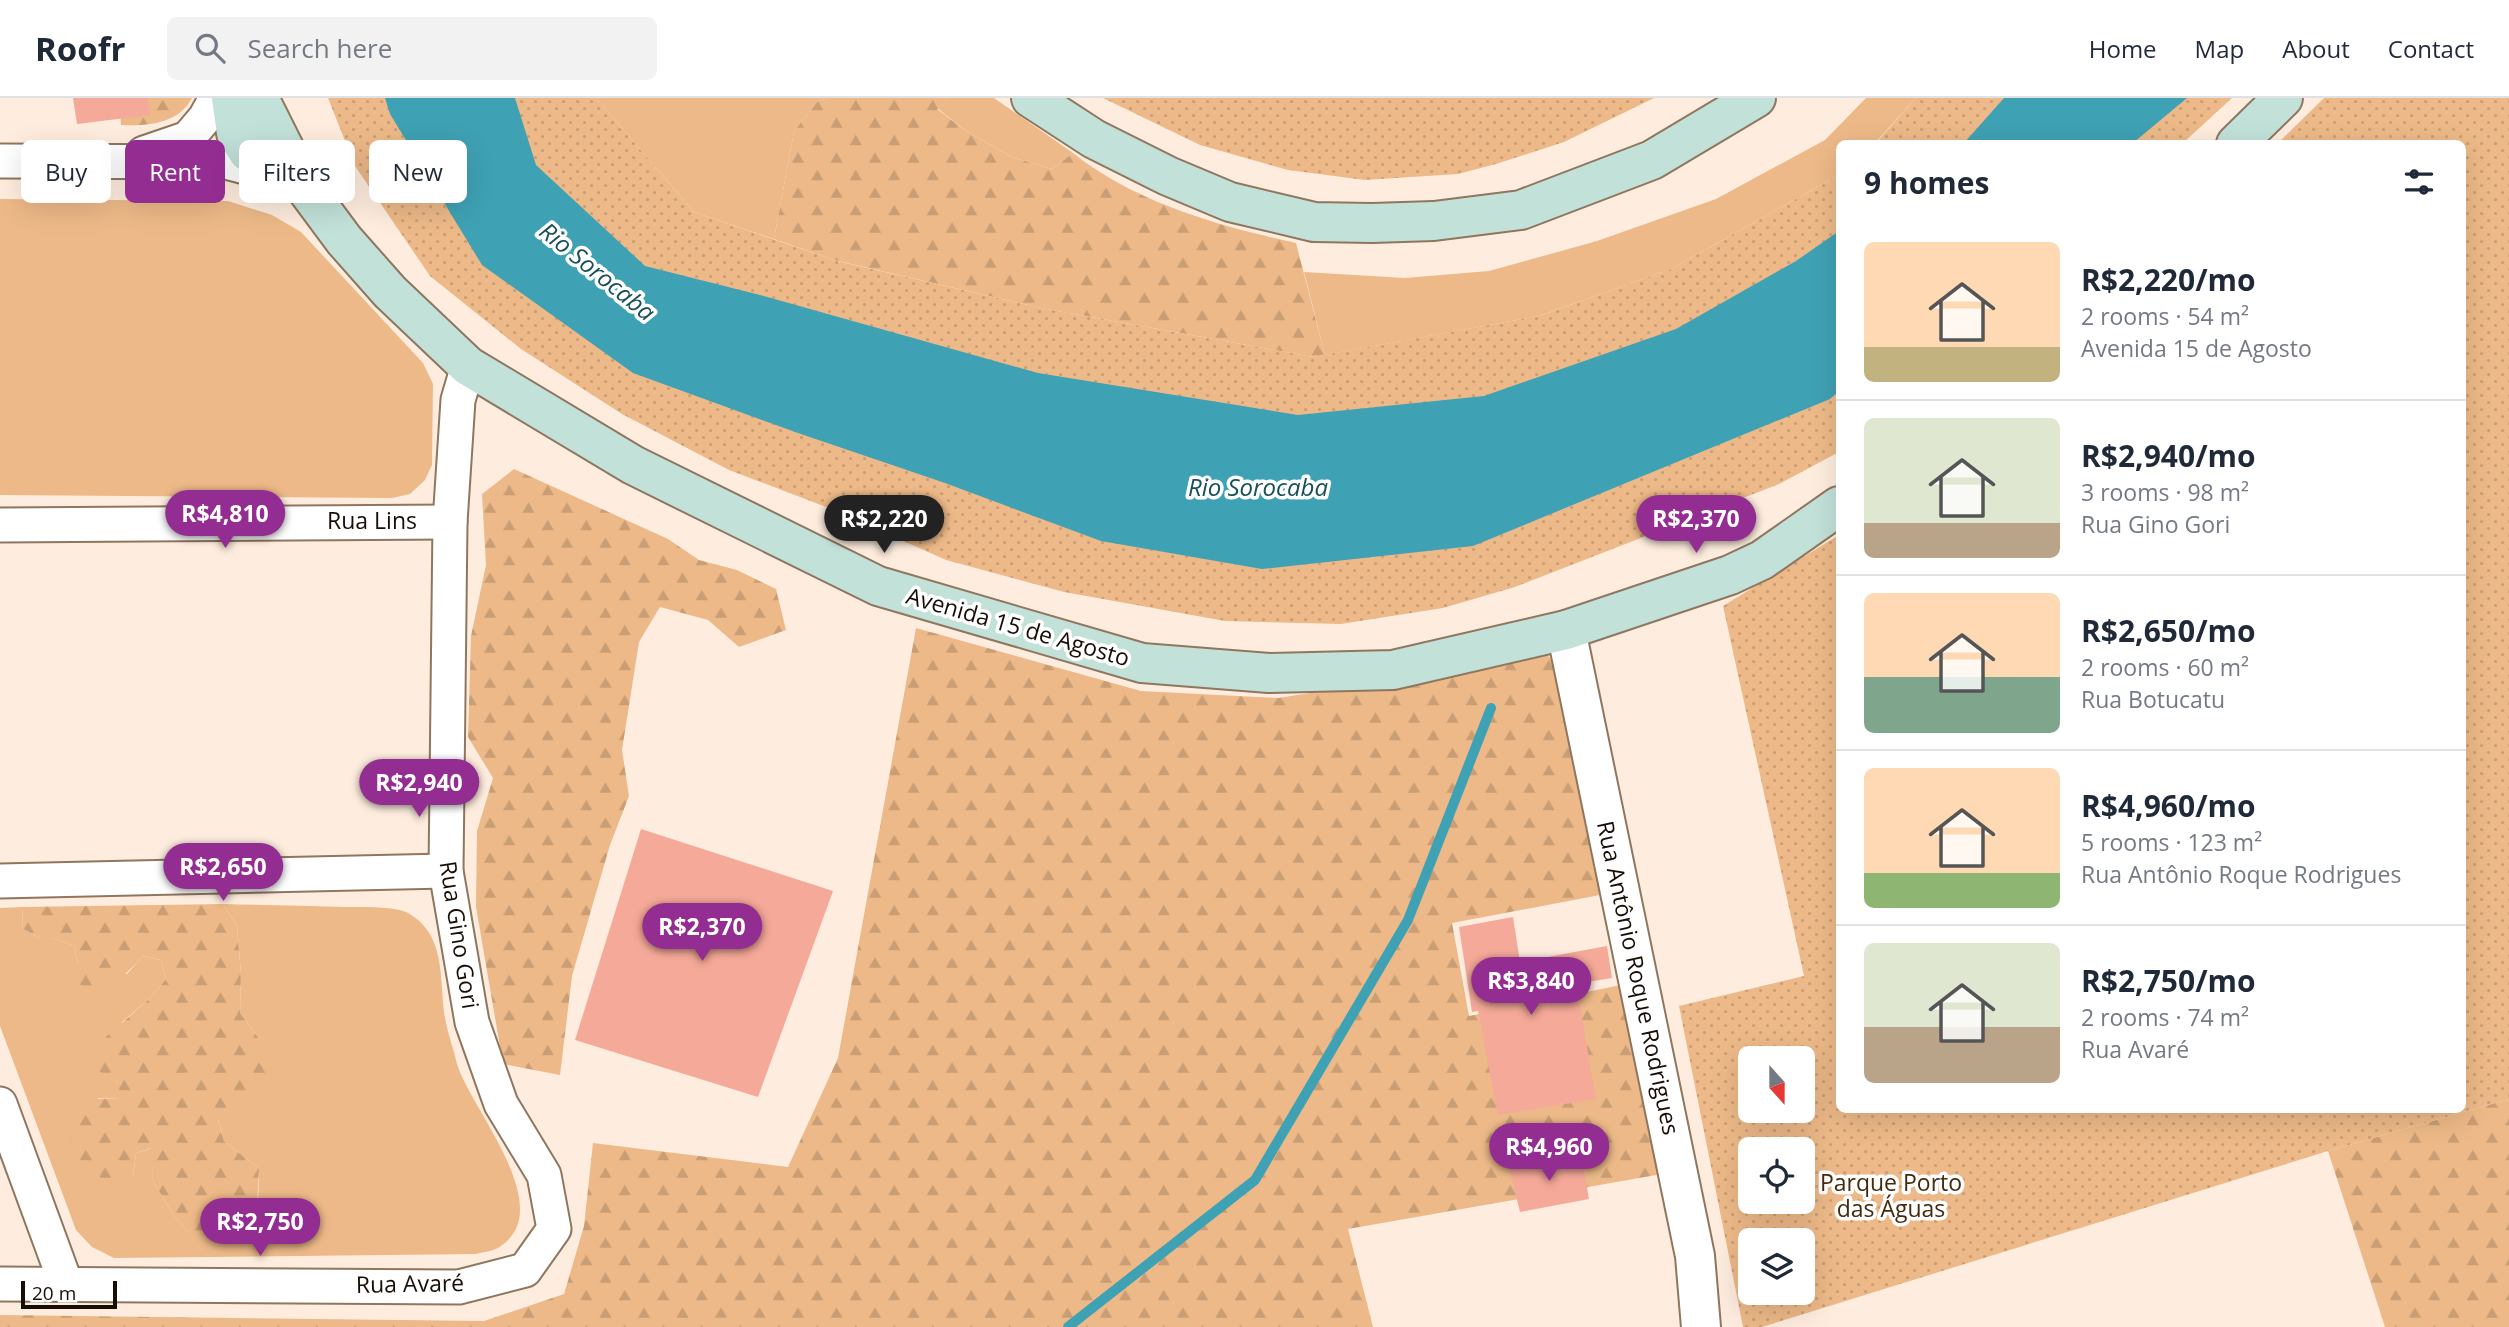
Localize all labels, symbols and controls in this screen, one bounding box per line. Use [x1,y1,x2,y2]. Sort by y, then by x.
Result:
search box [167,17,657,80]
text: Roofr [35,26,125,71]
icon: search [191,29,229,67]
text: Search here [247,30,392,66]
text: Home [2089,32,2157,65]
text: Map [2195,32,2244,65]
text: About [2282,32,2350,65]
text: Contact [2388,32,2474,65]
chip: Buy [21,140,111,203]
chip: Rent [125,140,225,203]
chip: Filters [239,140,355,203]
chip: New [369,140,467,203]
text: 9 homes [1864,162,1989,203]
icon: filters [2400,163,2438,201]
water label: Rio Sorocaba [533,214,663,328]
text: R$2,220/mo [2081,259,2256,300]
icon: home [1920,270,2004,354]
text: 2 rooms · 54 m² [2081,300,2249,332]
text: Avenida 15 de Agosto [2081,332,2312,364]
text: R$2,940/mo [2081,435,2256,476]
icon: home [1920,446,2004,530]
water label: Rio Sorocaba [1188,470,1328,503]
text: 3 rooms · 98 m² [2081,476,2249,508]
pin: R$4,810 [160,490,290,550]
pin: R$2,220 [819,496,949,555]
pin: R$2,370 [1631,496,1761,555]
text: R$4,810 [181,497,269,529]
text: R$2,220 [840,502,928,534]
text: R$2,370 [1652,502,1740,534]
street label: Rua Lins [327,504,417,536]
text: Rua Gino Gori [2081,508,2230,540]
street label: Avenida 15 de Agosto [903,579,1134,673]
text: R$2,650/mo [2081,610,2256,651]
icon: home [1920,621,2004,705]
text: 2 rooms · 60 m² [2081,651,2249,683]
text: Rua Botucatu [2081,683,2225,715]
pin: R$2,940 [354,760,484,819]
text: R$2,940 [375,766,463,798]
text: R$4,960/mo [2081,785,2256,826]
icon: home [1920,796,2004,880]
street label: Rua Antônio Roque Rodrigues [1590,818,1688,1138]
text: 5 rooms · 123 m² [2081,826,2262,858]
pin: R$2,650 [158,844,288,903]
text: R$2,650 [179,850,267,882]
text: Rua Antônio Roque Rodrigues [2081,858,2401,890]
street label: Rua Gino Gori [433,859,487,1011]
pin: R$2,370 [637,904,767,963]
text: R$2,370 [658,910,746,942]
pin: R$3,840 [1466,958,1596,1017]
text: R$2,750/mo [2081,960,2256,1001]
text: R$3,840 [1487,964,1575,996]
icon: home [1920,971,2004,1055]
text: 2 rooms · 74 m² [2081,1001,2249,1033]
text: Rua Avaré [2081,1033,2189,1065]
north arrow [1738,1046,1815,1124]
map controls [1738,1046,1815,1305]
pin: R$4,960 [1484,1124,1614,1183]
text: R$4,960 [1505,1130,1593,1162]
button: locate [1738,1137,1815,1214]
park label: Parque Porto das Águas [1820,1166,1962,1224]
pin: R$2,750 [195,1198,325,1258]
text: R$2,750 [216,1205,304,1237]
button: layers [1738,1228,1815,1305]
street label: Rua Avaré [356,1266,464,1300]
scale bar [21,1278,117,1310]
text: 20 m [32,1280,76,1306]

